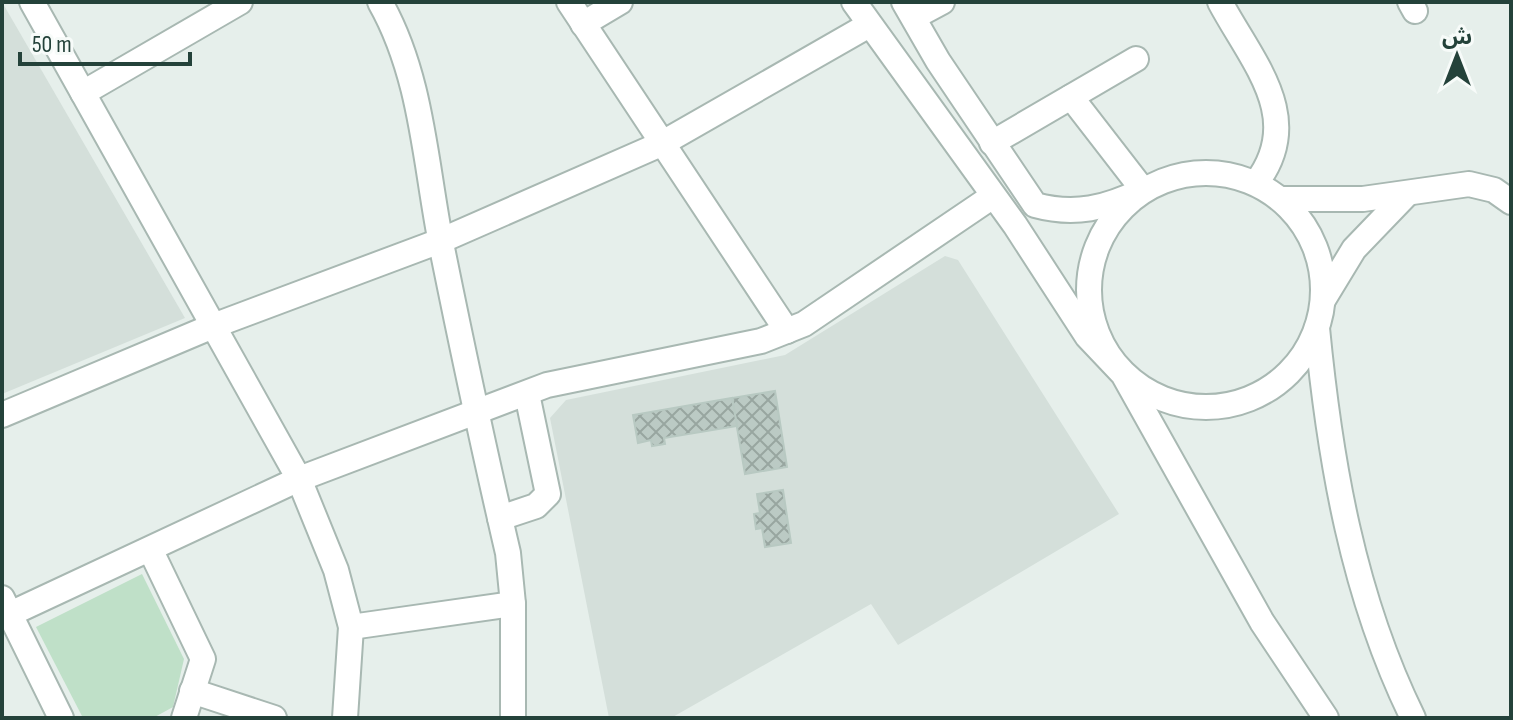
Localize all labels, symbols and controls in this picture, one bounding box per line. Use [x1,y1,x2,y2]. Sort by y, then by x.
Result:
scale bar [20,16,190,66]
north arrow [1417,16,1497,96]
text: ش [1442,24,1472,51]
text: 50 m [32,30,72,59]

